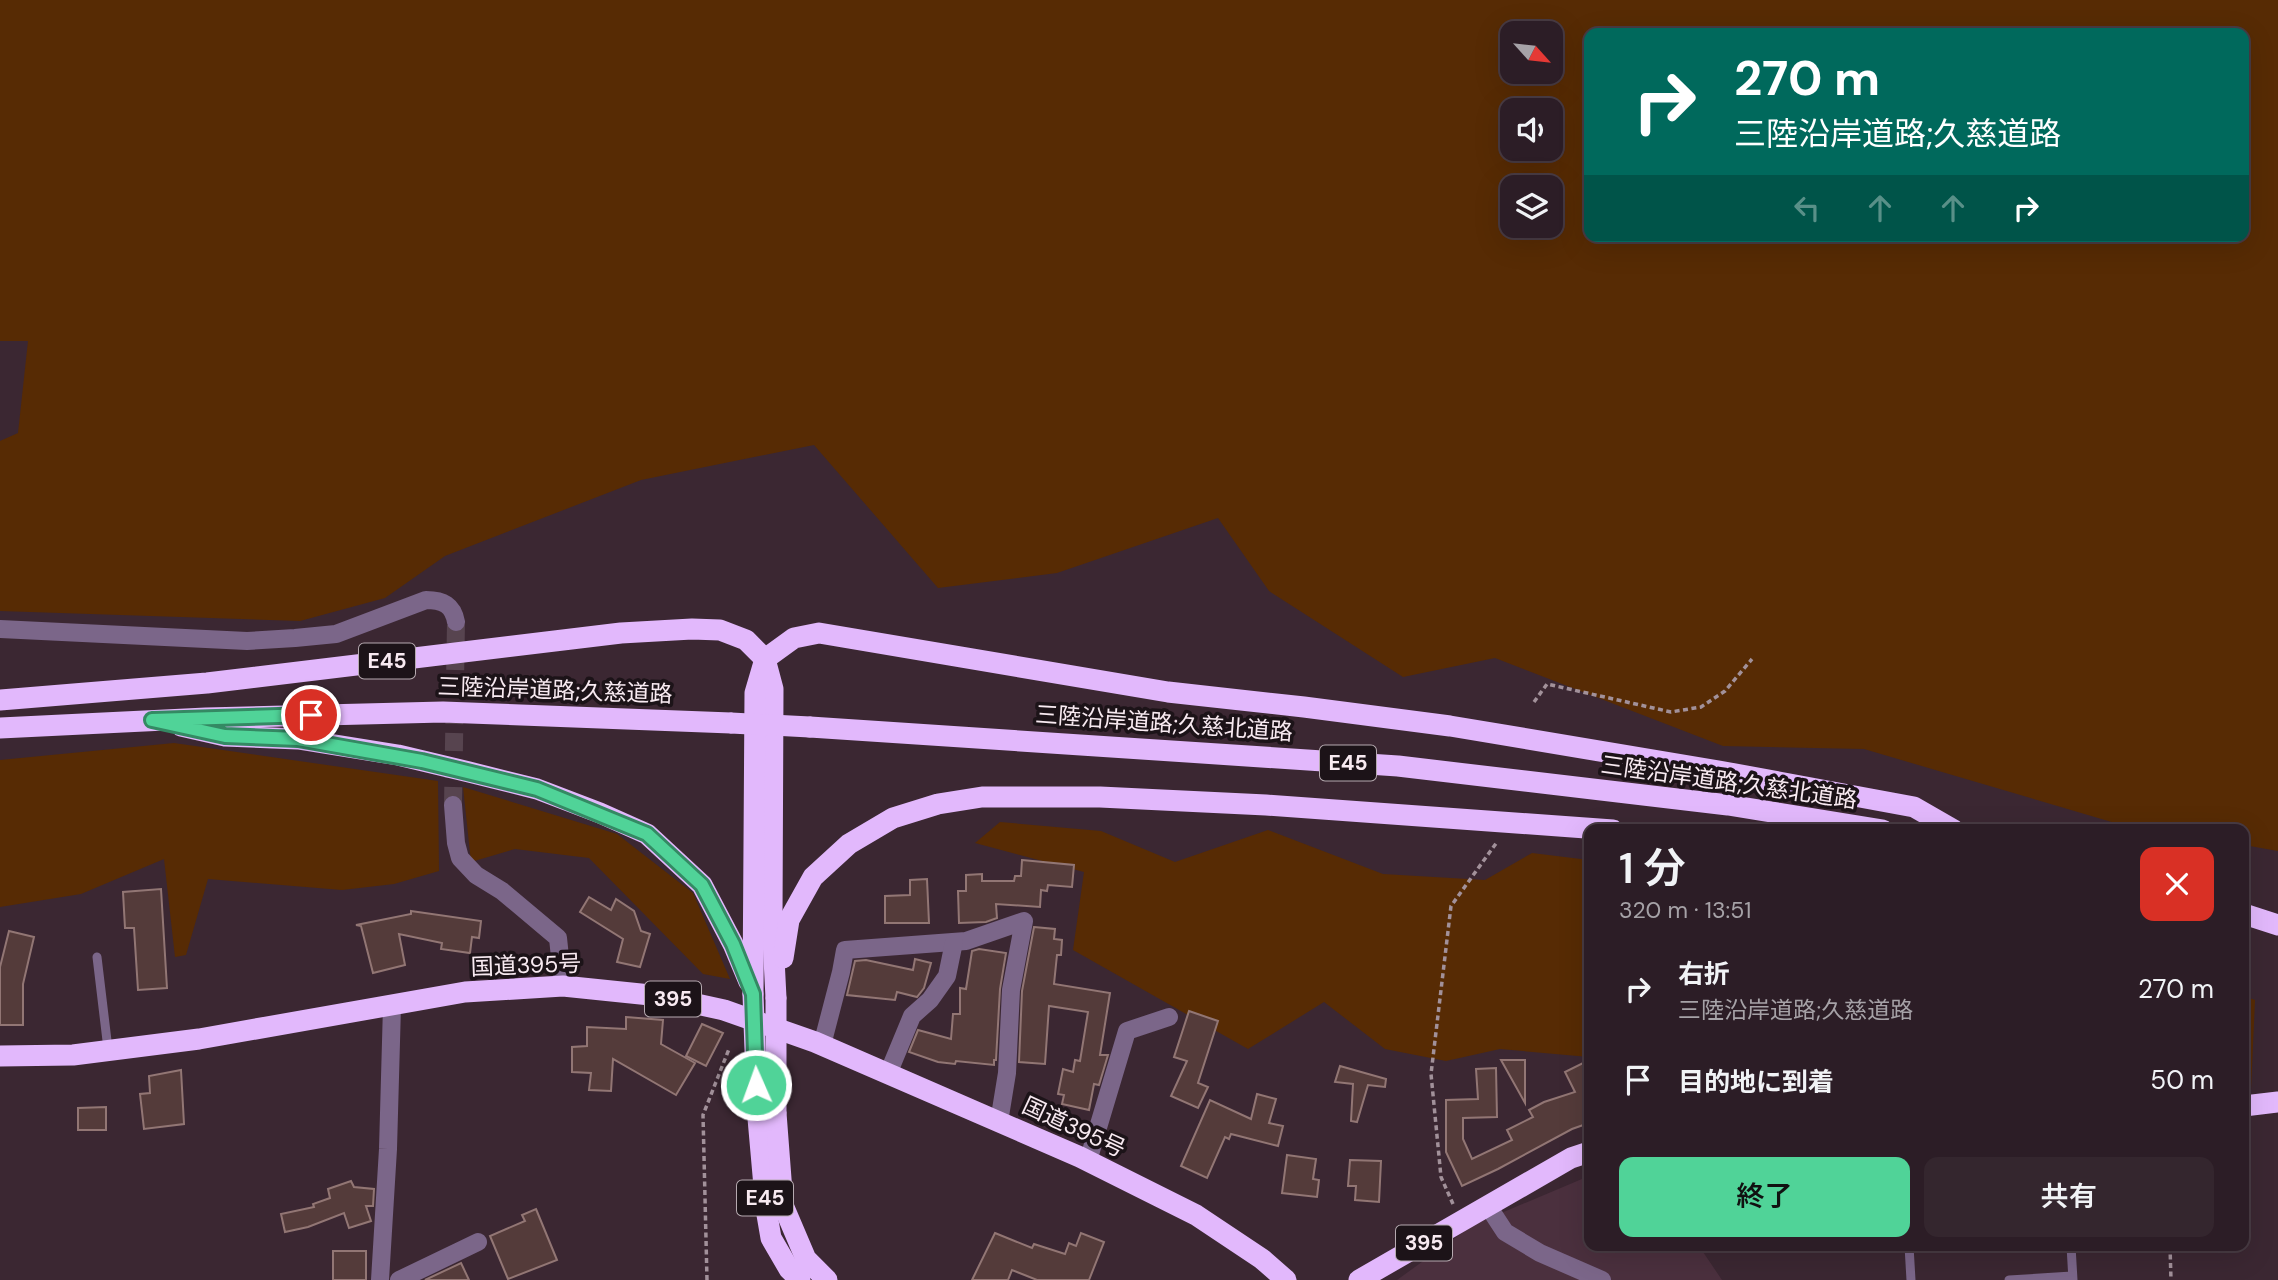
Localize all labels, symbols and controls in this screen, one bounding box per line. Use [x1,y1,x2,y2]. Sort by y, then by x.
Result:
north arrow [1500,21,1563,84]
map controls [1500,21,1563,238]
text: 270 m [1734,46,1880,110]
icon: right [1619,56,1710,147]
button: sound [1500,98,1563,161]
text: 三陸沿岸道路;久慈道路 [1734,113,2061,155]
button: layers [1500,175,1563,238]
icon: left [1788,189,1826,227]
icon: ahead [1861,189,1899,227]
icon: ahead [1934,189,1972,227]
icon: right [2007,189,2045,227]
road number: E45 [359,644,415,678]
street label: 三陸沿岸道路;久慈道路 [437,671,673,709]
pin [281,685,341,745]
icon: arrive [292,696,330,734]
street label: 三陸沿岸道路;久慈北道路 [1034,699,1294,747]
road number: E45 [1320,746,1376,780]
street label: 三陸沿岸道路;久慈北道路 [1599,749,1859,815]
text: 1 分 [1619,841,1686,896]
button: close [2140,847,2214,921]
text: 320 m · 13:51 [1619,895,1751,925]
street label: 国道395号 [470,948,582,982]
text: 右折 [1678,957,1730,991]
icon: right [1619,970,1657,1008]
text: 270 m [2138,972,2214,1006]
road number: 395 [645,982,701,1016]
text: 三陸沿岸道路;久慈道路 [1678,995,1913,1025]
position arrow [719,1048,793,1122]
icon: arrive [1619,1061,1657,1099]
text: 50 m [2150,1063,2214,1097]
text: 目的地に到着 [1678,1065,1834,1099]
street label: 国道395号 [1018,1090,1130,1164]
button: 終了 [1619,1157,1910,1237]
button: 共有 [1924,1157,2214,1237]
road number: E45 [737,1180,793,1216]
road number: 395 [1396,1226,1452,1260]

